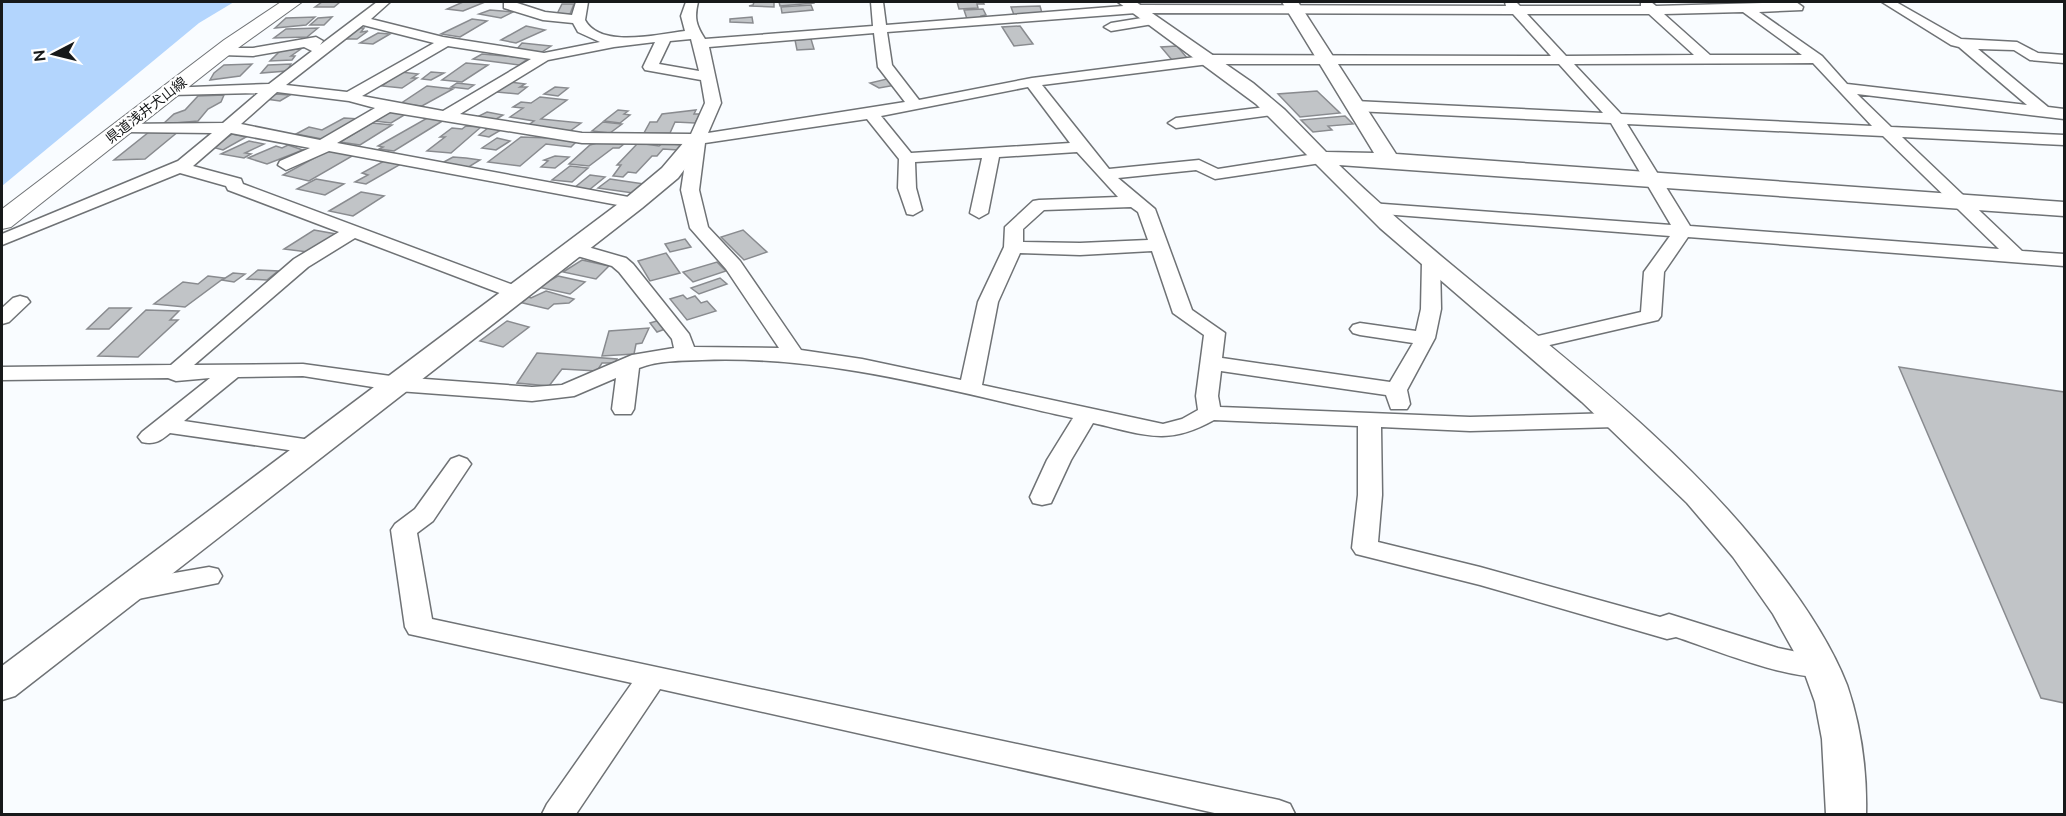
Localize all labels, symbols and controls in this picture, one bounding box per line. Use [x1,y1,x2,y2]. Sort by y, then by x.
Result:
north arrow [24,24,84,84]
text: N [29,49,49,63]
street label: 県道浅井犬山線 [102,74,190,146]

